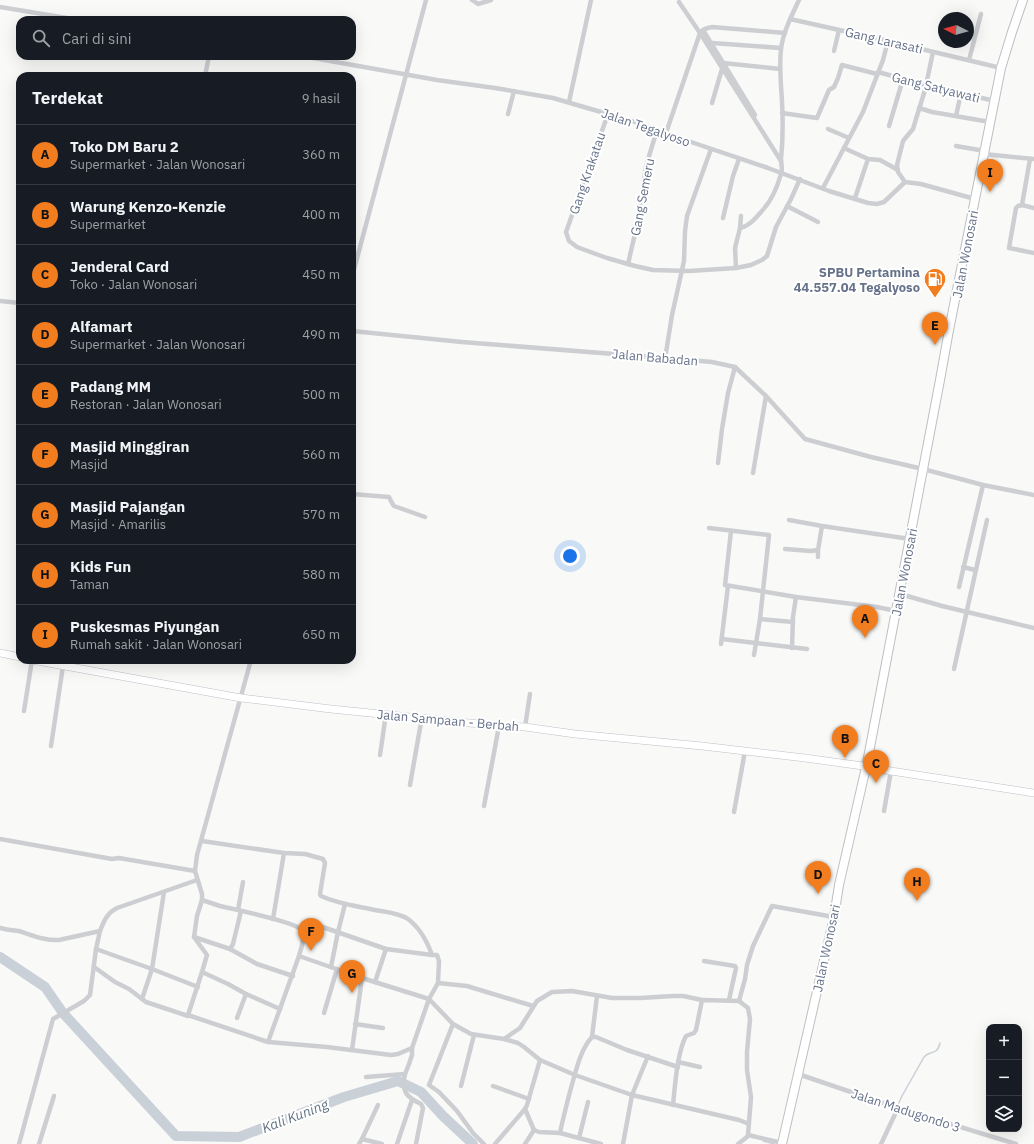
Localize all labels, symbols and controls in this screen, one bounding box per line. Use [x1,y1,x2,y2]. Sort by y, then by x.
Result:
north arrow [938,12,974,48]
search box [16,16,356,60]
street label: Gang Larasati [843,23,925,58]
icon: search [30,27,52,49]
text: Cari di sini [62,29,131,48]
street label: Gang Satyawati [890,68,982,107]
text: Terdekat [32,87,103,109]
text: 9 hasil [302,90,340,107]
street label: Jalan Tegalyoso [599,104,692,151]
street label: Gang Krakatau [565,130,609,216]
text: Toko DM Baru 2 [70,137,179,156]
text: A [41,146,49,163]
text: 360 m [302,146,340,163]
text: Supermarket · Jalan Wonosari [70,156,245,173]
street label: Gang Semeru [627,157,658,237]
pin: I [977,159,1003,192]
text: Warung Kenzo-Kenzie [70,197,226,216]
text: B [41,206,49,223]
text: 400 m [302,206,340,223]
street label: Jalan Wonosari [949,209,982,299]
text: Supermarket [70,216,146,233]
text: Jenderal Card [70,257,169,276]
place label: SPBU Pertamina 44.557.04 Tegalyoso [794,264,920,296]
text: C [41,266,49,283]
text: 450 m [302,266,340,283]
fuel station icon: SPBU Pertamina 44.557.04 Tegalyoso [922,266,948,299]
text: Toko · Jalan Wonosari [70,276,197,293]
pin: E [922,312,948,345]
text: Alfamart [70,317,133,336]
text: D [40,326,50,343]
text: 490 m [302,326,340,343]
text: Supermarket · Jalan Wonosari [70,336,245,353]
street label: Jalan Babadan [611,345,699,370]
text: Padang MM [70,377,151,396]
text: E [41,386,49,403]
text: 500 m [302,386,340,403]
text: Restoran · Jalan Wonosari [70,396,222,413]
text: Masjid Minggiran [70,437,189,456]
text: F [41,446,49,463]
text: 560 m [302,446,340,463]
text: Masjid [70,456,108,473]
text: Masjid Pajangan [70,497,185,516]
text: G [40,506,50,523]
text: 570 m [302,506,340,523]
text: Masjid · Amarilis [70,516,166,533]
street label: Jalan Wonosari [888,527,921,617]
your location [560,546,580,566]
text: Kids Fun [70,557,131,576]
text: H [40,566,50,583]
text: 580 m [302,566,340,583]
text: Taman [70,576,109,593]
pin: A [852,605,878,638]
text: Puskesmas Piyungan [70,617,219,636]
text: I [42,626,48,643]
text: 650 m [302,626,340,643]
text: Rumah sakit · Jalan Wonosari [70,636,242,653]
street label: Jalan Sampaan - Berbah [376,706,520,735]
pin: B [832,725,858,758]
pin: C [863,750,889,783]
pin: D [805,861,831,894]
pin: H [904,868,930,901]
street label: Jalan Wonosari [809,903,844,993]
pin: F [298,918,324,951]
pin: G [339,960,365,993]
map controls [986,1024,1022,1132]
button: + [986,1024,1022,1060]
button: − [986,1060,1022,1096]
street label: Jalan Madugondo 3 [849,1085,963,1136]
water label: Kali Kuning [259,1095,332,1137]
button: layers [986,1096,1022,1132]

